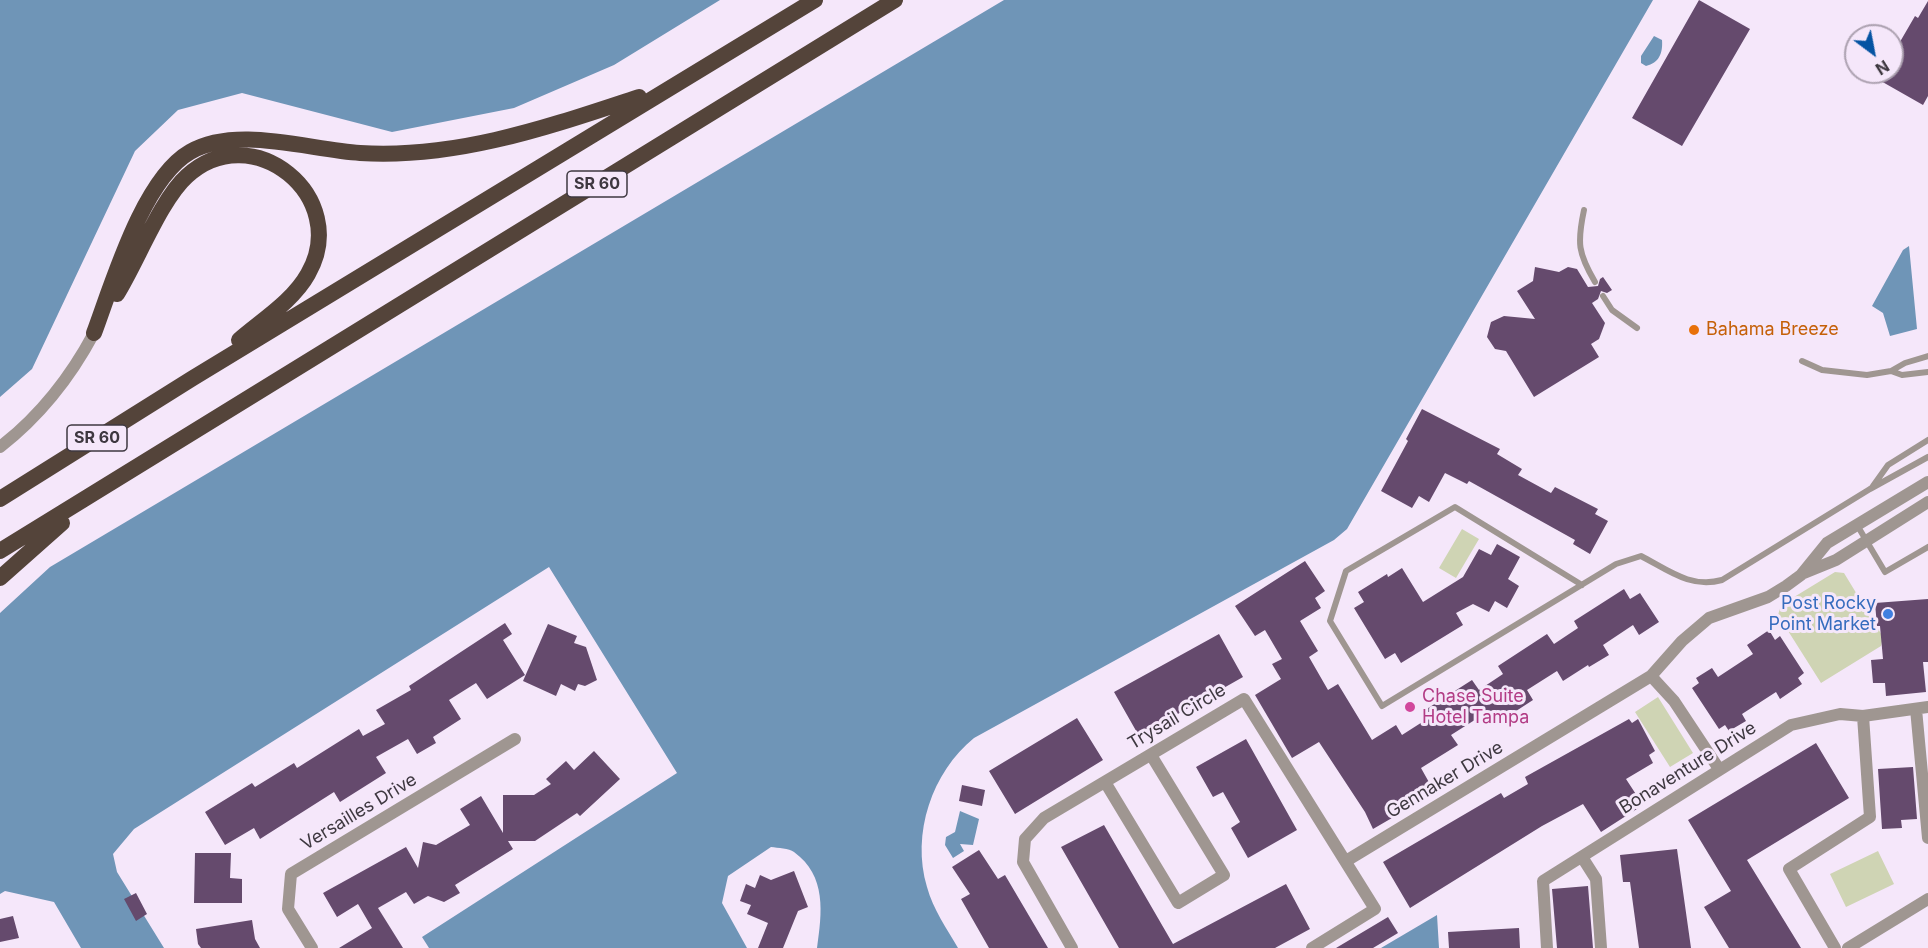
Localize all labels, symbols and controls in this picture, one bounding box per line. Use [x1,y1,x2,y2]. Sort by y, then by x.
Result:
north arrow [1844,24,1904,84]
text: N [1872,56,1893,79]
road number: SR 60 [567,171,627,197]
place label: Bahama Breeze [1706,319,1839,341]
marker: Bahama Breeze [1687,323,1701,337]
road number: SR 60 [67,425,127,451]
place label: Post Rocky Point Market [1769,593,1876,636]
marker: Post Rocky Point Market [1881,607,1895,621]
street label: Trysail Circle [1124,679,1230,755]
place label: Chase Suite Hotel Tampa [1422,686,1529,728]
marker: Chase Suite Hotel Tampa [1403,700,1417,714]
street label: Bonaventure Drive [1616,717,1760,819]
street label: Gennaker Drive [1383,737,1507,823]
street label: Versailles Drive [297,769,421,855]

